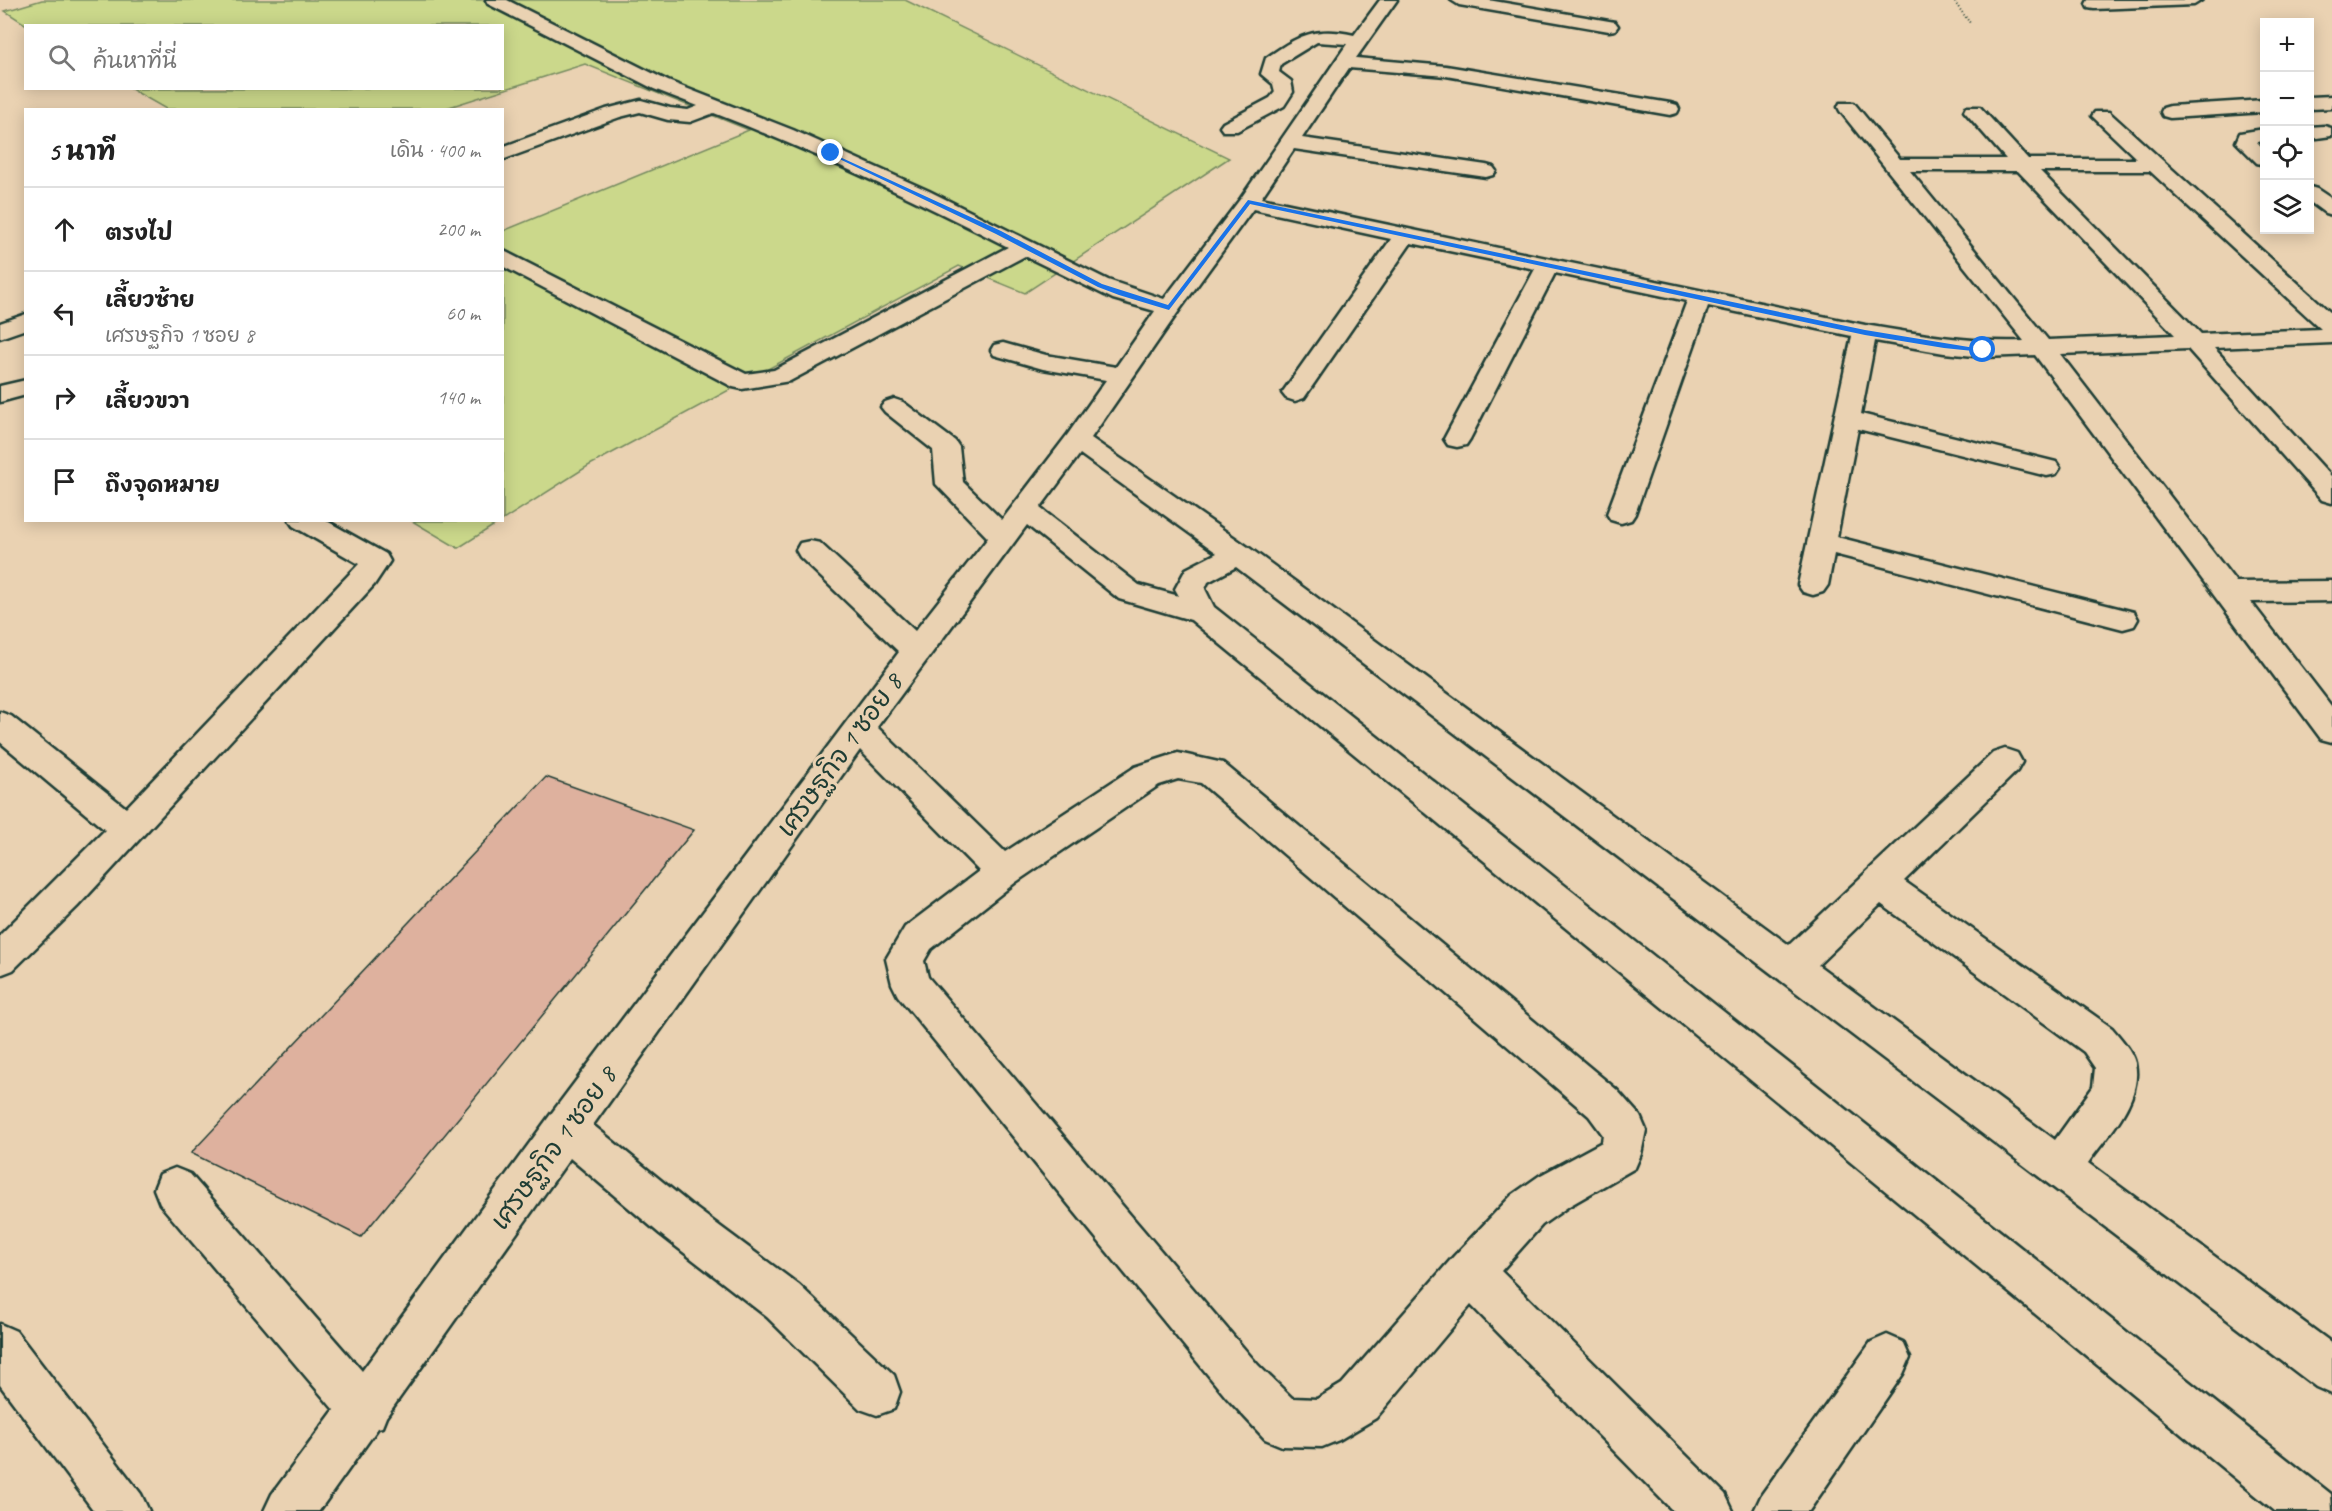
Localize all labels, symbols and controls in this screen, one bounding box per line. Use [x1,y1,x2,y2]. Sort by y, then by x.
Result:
map controls [2260,18,2314,234]
button: + [2260,18,2314,72]
search box [24,24,504,90]
icon: search [45,41,78,74]
text: ค้นหาที่นี่ [93,47,177,75]
button: − [2260,72,2314,126]
button: locate [2260,126,2314,180]
text: 5 นาที [48,135,116,168]
text: เดิน · 400 m [390,138,480,163]
route end [817,139,843,165]
button: layers [2260,180,2314,234]
icon: ahead [48,213,81,246]
text: 200 m [437,217,480,242]
text: ตรงไป [105,219,173,247]
text: เลี้ยวซ้าย [105,286,195,314]
icon: left [48,297,81,330]
text: 60 m [446,301,480,326]
text: เศรษฐกิจ 1 ซอย 8 [105,323,254,348]
route start [1969,336,1995,362]
icon: right [48,381,81,414]
text: 140 m [437,385,480,410]
text: เลี้ยวขวา [105,387,189,415]
icon: arrive [48,465,81,498]
text: ถึงจุดหมาย [105,471,220,499]
street label: เศรษฐกิจ 1 ซอย 8 [769,665,911,843]
street label: เศรษฐกิจ 1 ซอย 8 [483,1058,625,1236]

